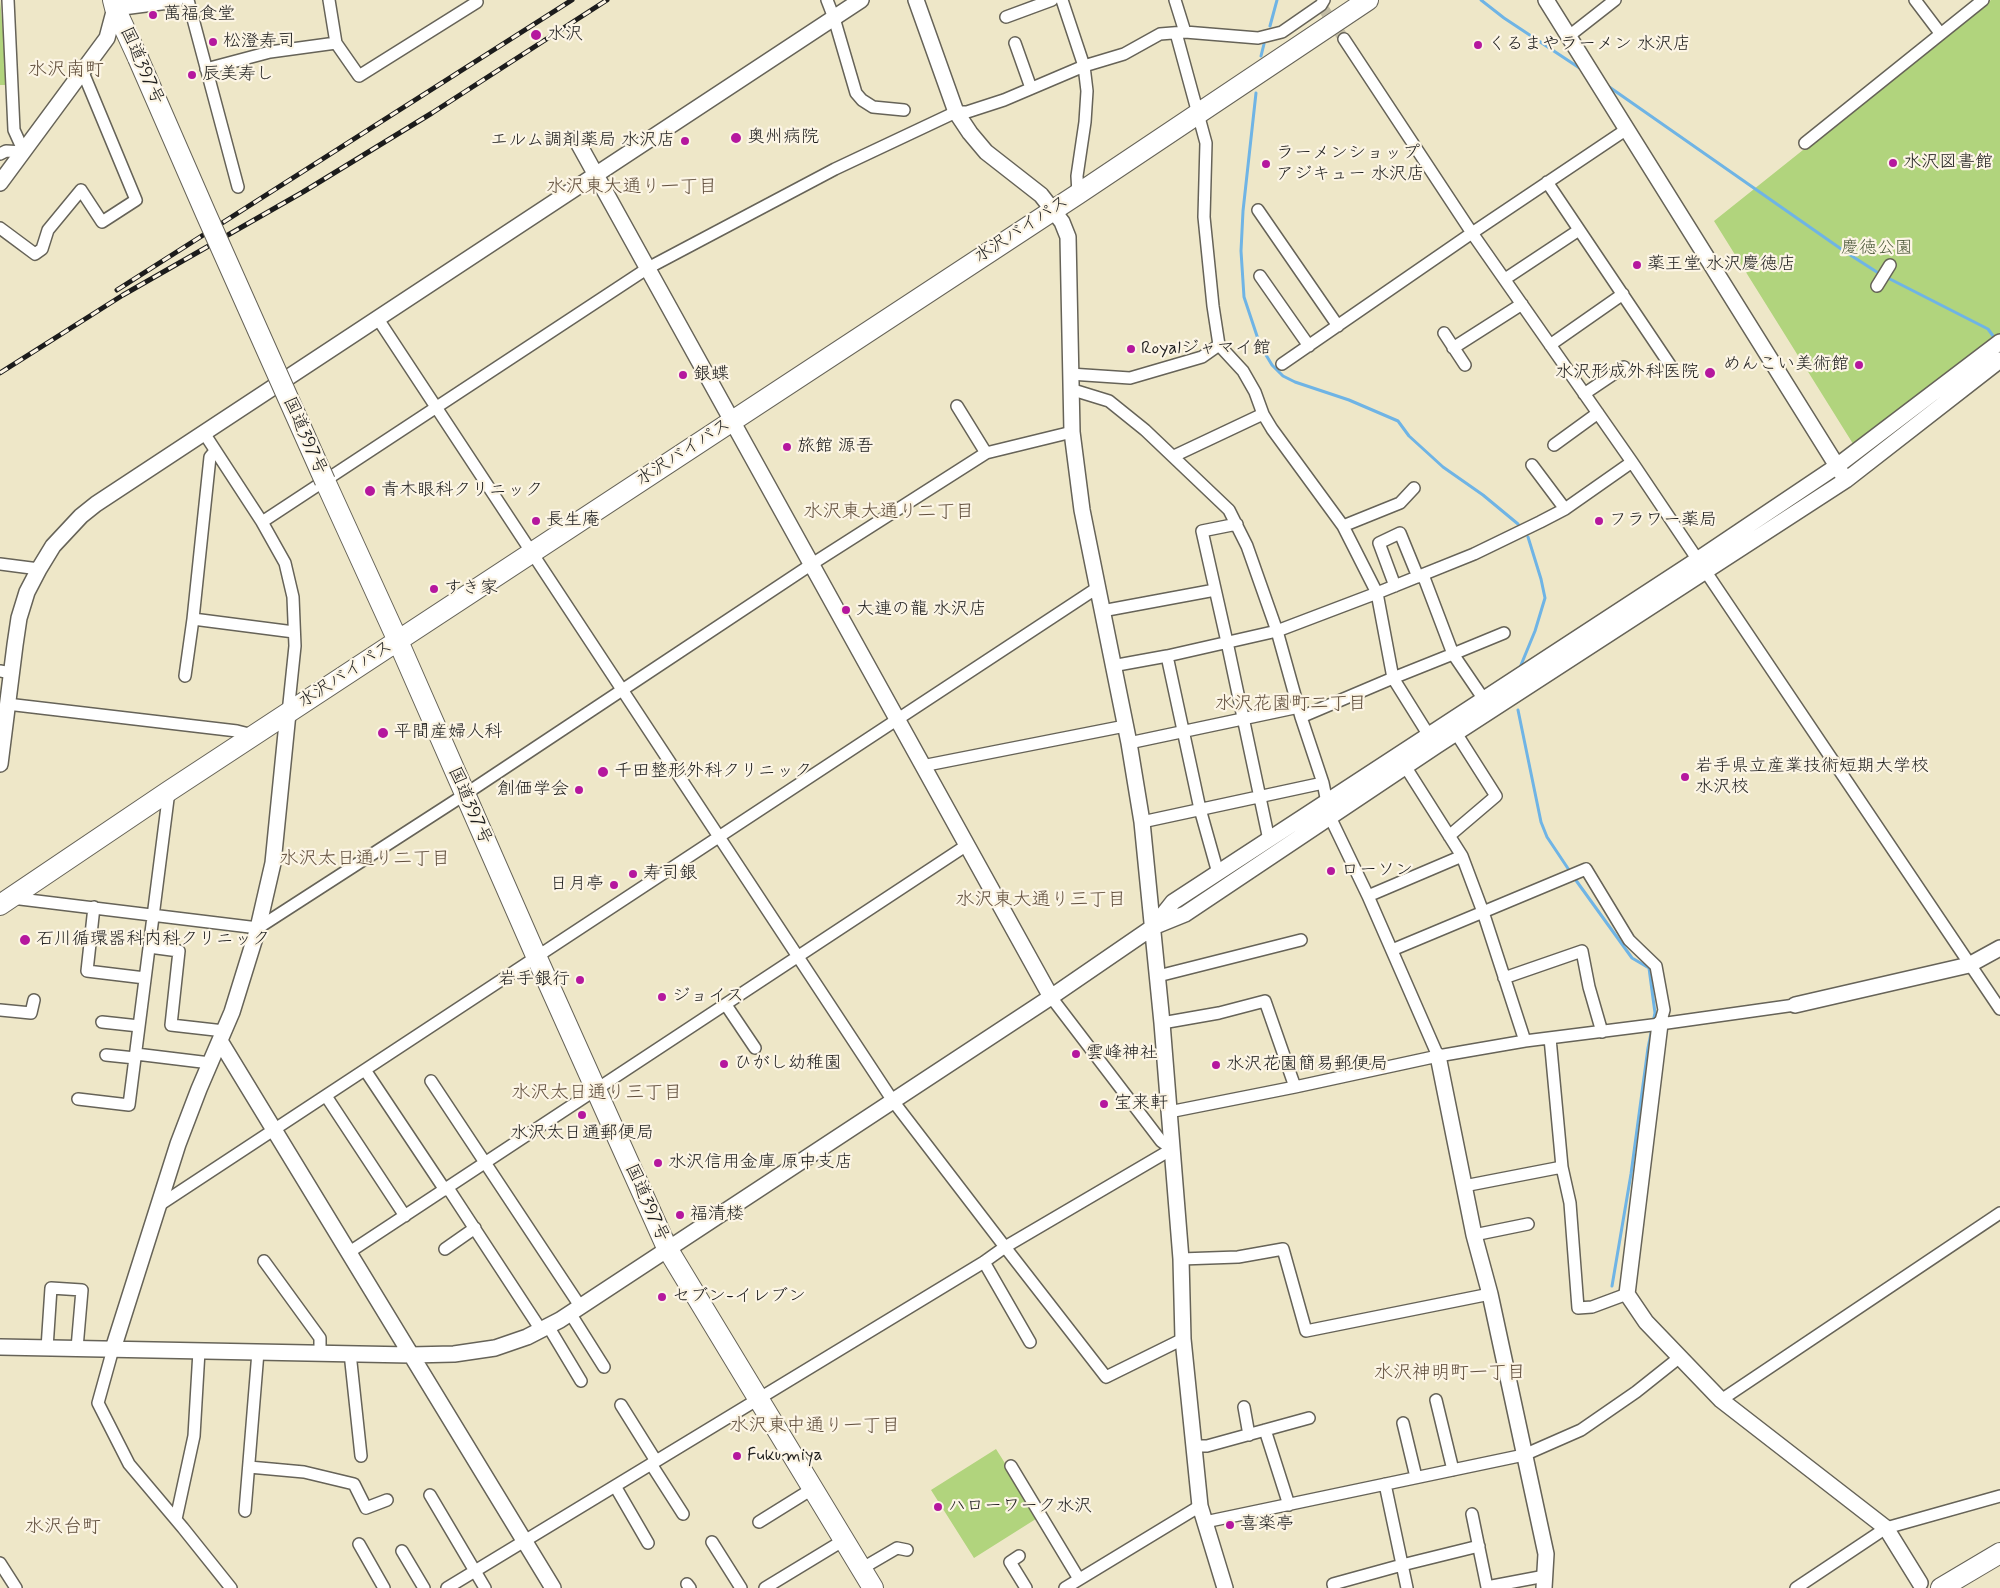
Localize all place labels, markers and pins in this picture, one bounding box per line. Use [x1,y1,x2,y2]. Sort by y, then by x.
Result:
place label: 萬福食堂 [163,4,235,26]
marker: 萬福食堂 [147,9,159,21]
place label: 水沢 [547,24,583,46]
marker: 水沢 [529,28,543,42]
place label: 松澄寿司 [223,31,295,53]
place label: くるまやラーメン 水沢店 [1488,34,1691,56]
marker: 松澄寿司 [207,36,219,48]
marker: くるまやラーメン 水沢店 [1472,39,1484,51]
place label: 辰美寿し [202,64,274,86]
marker: 辰美寿し [186,69,198,81]
place label: 奥州病院 [747,127,819,149]
place label: エルム調剤薬局 水沢店 [490,130,675,152]
marker: 奥州病院 [729,131,743,145]
marker: エルム調剤薬局 水沢店 [679,135,691,147]
place label: ラーメンショップ アジキュー 水沢店 [1276,143,1425,186]
place label: 水沢図書館 [1903,152,1993,174]
marker: 水沢図書館 [1887,157,1899,169]
marker: ラーメンショップ アジキュー 水沢店 [1260,158,1272,170]
place label: 薬王堂 水沢慶徳店 [1647,254,1796,276]
marker: 薬王堂 水沢慶徳店 [1631,259,1643,271]
place label: Royalジャマイ館 [1141,338,1271,360]
marker: Royalジャマイ館 [1125,343,1137,355]
place label: めんこい美術館 [1723,354,1849,376]
marker: めんこい美術館 [1853,359,1865,371]
place label: 水沢形成外科医院 [1555,362,1699,384]
place label: 銀蝶 [693,364,729,386]
marker: 水沢形成外科医院 [1703,366,1717,380]
marker: 銀蝶 [677,369,689,381]
place label: 旅館 源吾 [797,436,874,458]
marker: 旅館 源吾 [781,441,793,453]
place label: 青木眼科クリニック [381,480,543,502]
marker: 青木眼科クリニック [363,484,377,498]
place label: 長生庵 [546,510,600,532]
place label: フラワー薬局 [1609,510,1717,532]
marker: 長生庵 [530,515,542,527]
marker: フラワー薬局 [1593,515,1605,527]
place label: すき家 [444,578,498,600]
marker: すき家 [428,583,440,595]
place label: 大連の龍 水沢店 [856,599,987,621]
marker: 大連の龍 水沢店 [840,604,852,616]
place label: 平間産婦人科 [394,722,502,744]
marker: 平間産婦人科 [376,726,390,740]
place label: 岩手県立産業技術短期大学校 水沢校 [1695,756,1929,799]
place label: 千田整形外科クリニック [614,761,812,783]
marker: 千田整形外科クリニック [596,765,610,779]
marker: 岩手県立産業技術短期大学校 水沢校 [1679,771,1691,783]
place label: 創価学会 [497,779,569,801]
marker: 創価学会 [573,784,585,796]
place label: ローソン [1341,860,1413,882]
place label: 寿司銀 [643,863,697,885]
marker: ローソン [1325,865,1337,877]
marker: 寿司銀 [627,868,639,880]
place label: 日月亭 [550,874,604,896]
marker: 日月亭 [608,879,620,891]
place label: 石川循環器科内科クリニック [36,929,270,951]
marker: 石川循環器科内科クリニック [18,933,32,947]
place label: 岩手銀行 [498,969,570,991]
marker: 岩手銀行 [574,974,586,986]
place label: ジョイス [672,986,744,1008]
marker: ジョイス [656,991,668,1003]
place label: 雲峰神社 [1086,1043,1158,1065]
marker: 雲峰神社 [1070,1048,1082,1060]
place label: ひがし幼稚園 [734,1053,842,1075]
place label: 水沢花園簡易郵便局 [1226,1054,1388,1076]
marker: ひがし幼稚園 [718,1058,730,1070]
marker: 水沢花園簡易郵便局 [1210,1059,1222,1071]
place label: 宝来軒 [1114,1093,1168,1115]
marker: 宝来軒 [1098,1098,1110,1110]
marker: 水沢太日通郵便局 [576,1109,588,1121]
place label: 水沢太日通郵便局 [510,1123,654,1145]
place label: 水沢信用金庫 原中支店 [668,1152,853,1174]
marker: 水沢信用金庫 原中支店 [652,1157,664,1169]
place label: 福清楼 [690,1204,744,1226]
marker: 福清楼 [674,1209,686,1221]
place label: セブン-イレブン [672,1286,806,1308]
marker: セブン-イレブン [656,1291,668,1303]
place label: Fukumiya [747,1445,823,1467]
marker: Fukumiya [731,1450,743,1462]
place label: ハローワーク水沢 [948,1496,1092,1518]
marker: ハローワーク水沢 [932,1501,944,1513]
place label: 喜楽亭 [1240,1514,1294,1536]
marker: 喜楽亭 [1224,1519,1236,1531]

